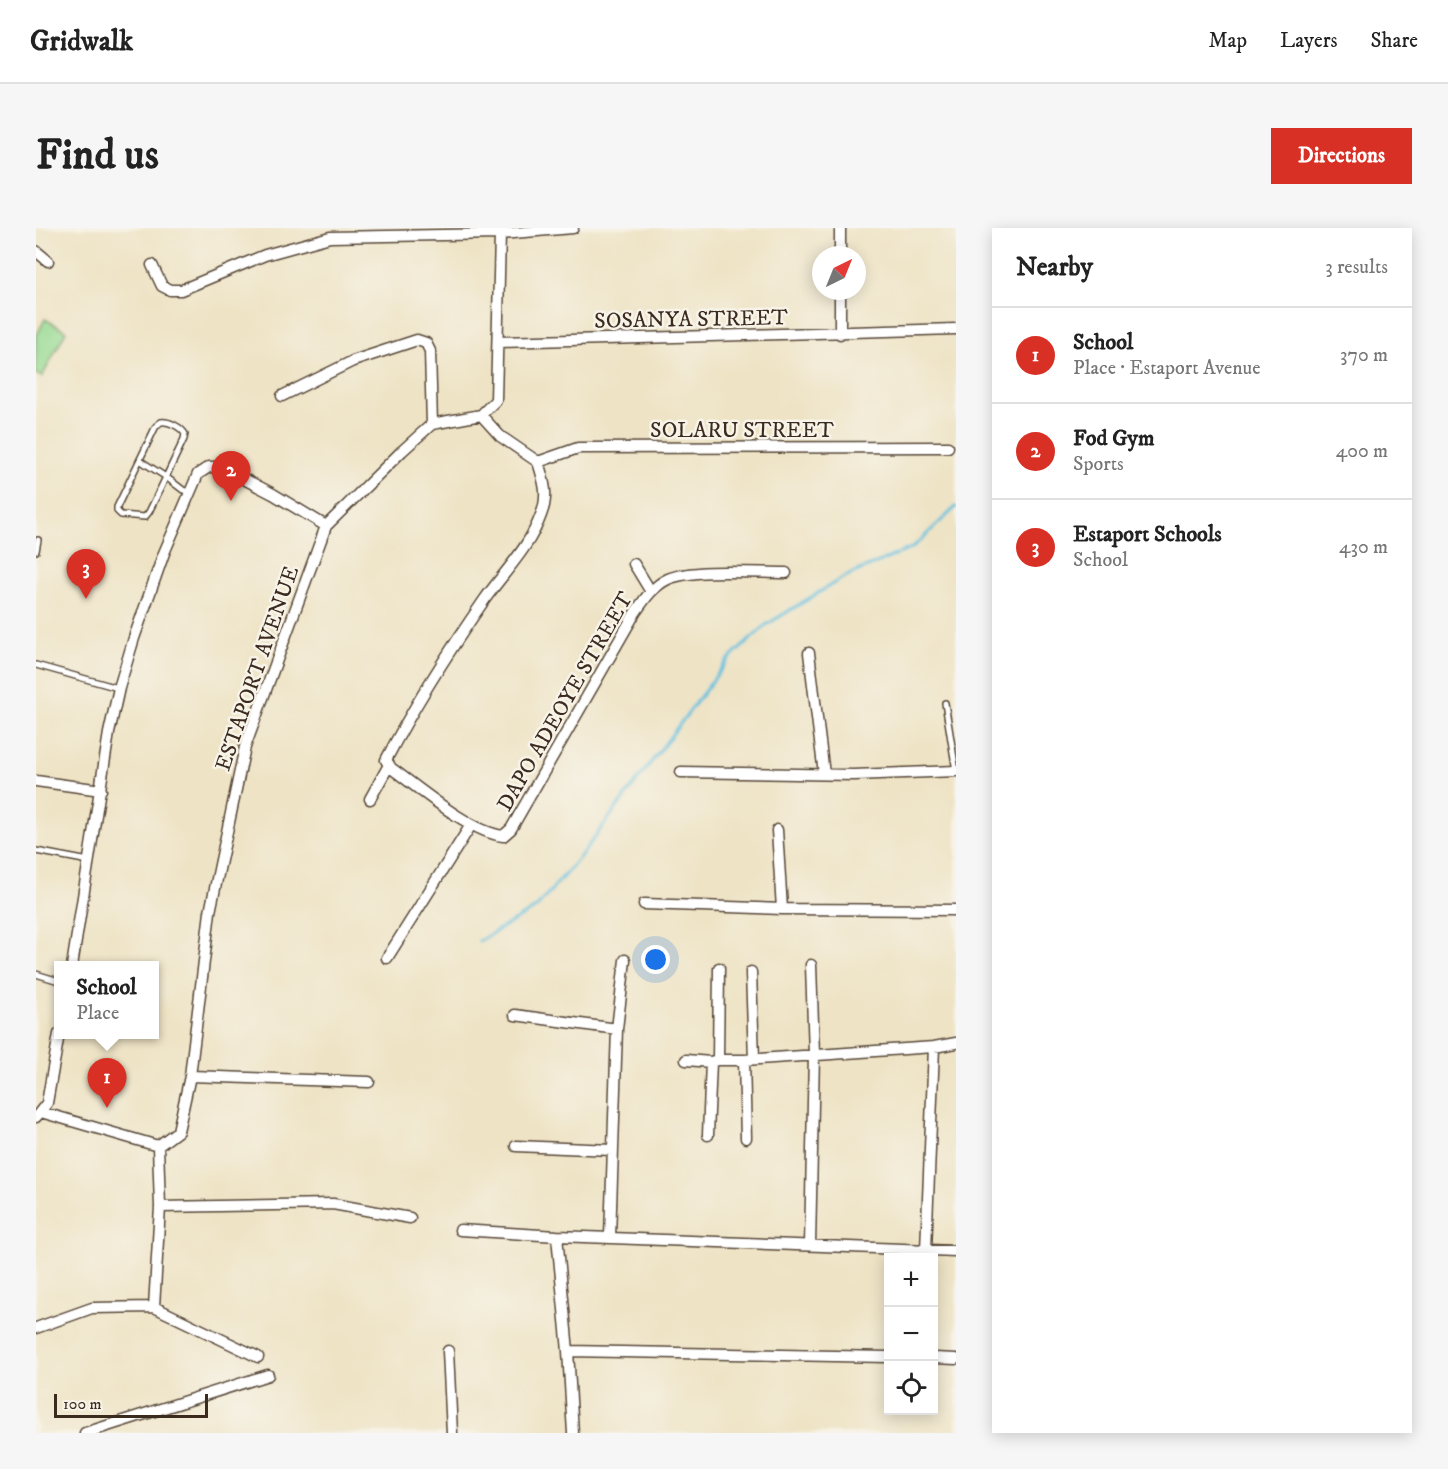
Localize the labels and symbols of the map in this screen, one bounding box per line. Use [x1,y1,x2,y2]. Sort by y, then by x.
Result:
north arrow [812,246,866,300]
street label: SOSANYA STREET [594,304,788,335]
street label: SOLARU STREET [650,417,834,444]
pin: 2 [212,452,250,501]
pin: 3 [67,550,106,599]
street label: ESTAPORT AVENUE [210,562,305,774]
street label: DAPO ADEOYE STREET [491,587,639,816]
your location [641,945,670,974]
pin: 1 [88,1058,126,1108]
scale bar [54,1391,208,1418]

